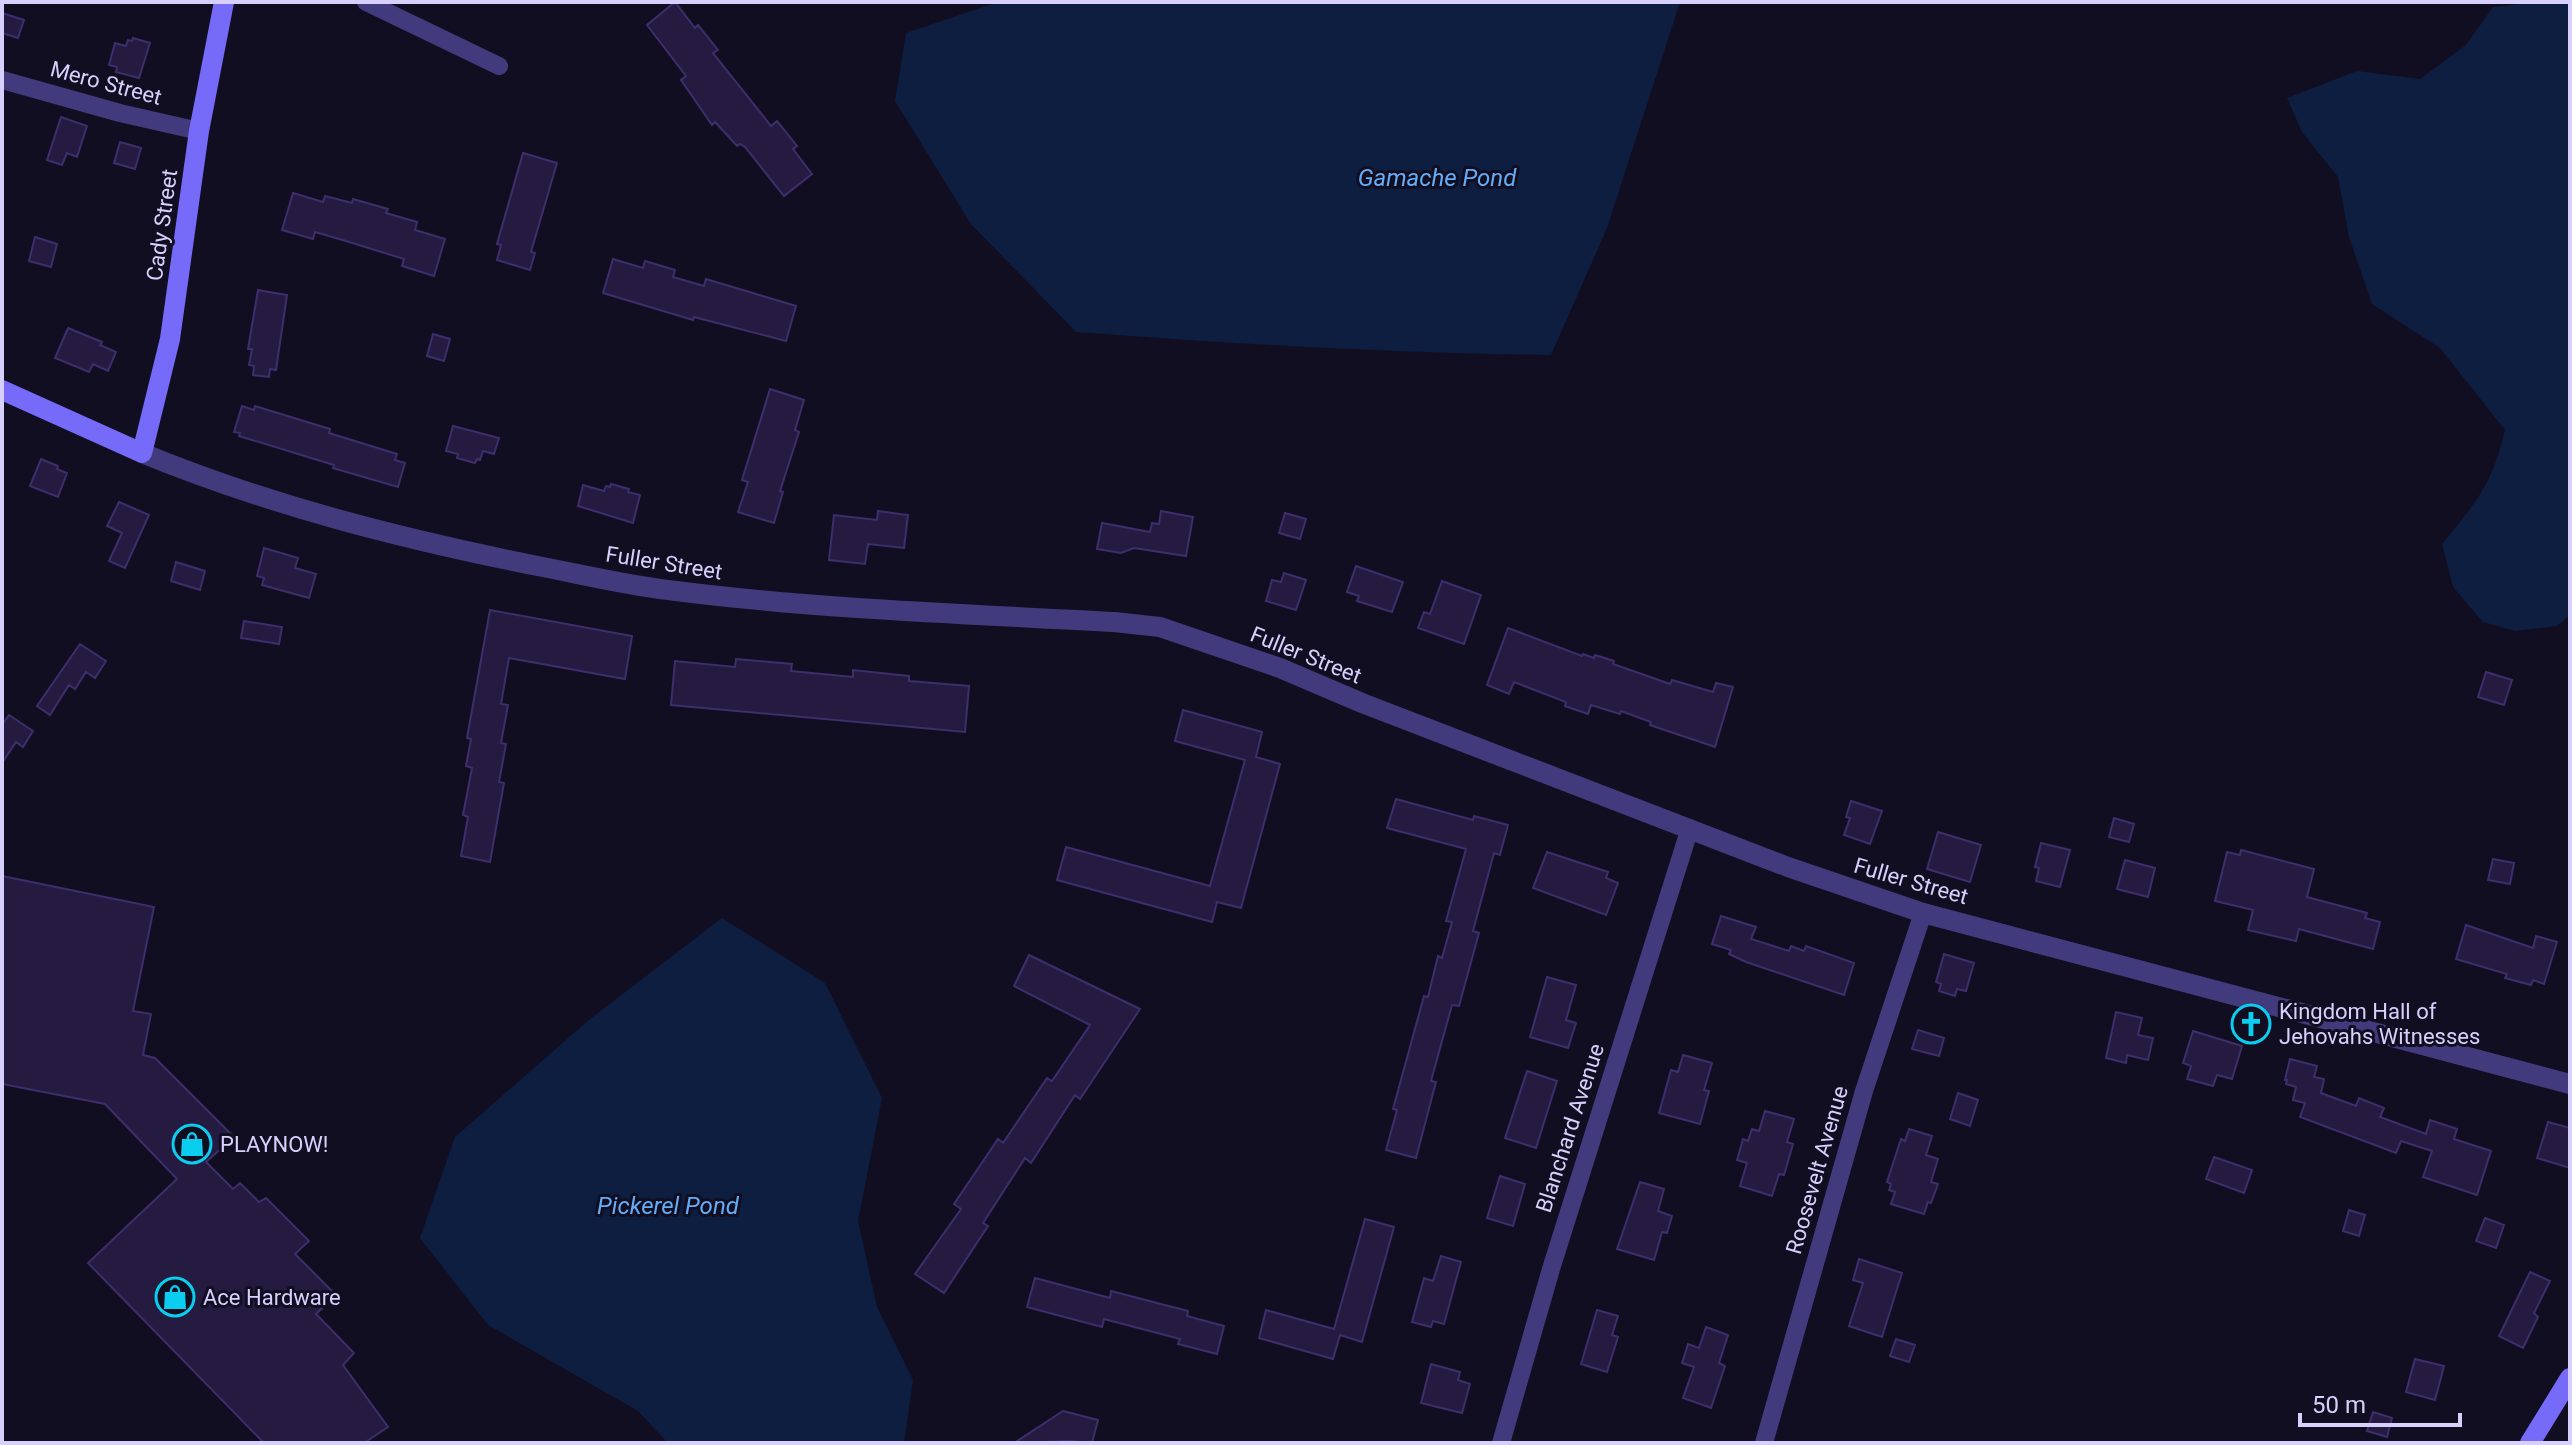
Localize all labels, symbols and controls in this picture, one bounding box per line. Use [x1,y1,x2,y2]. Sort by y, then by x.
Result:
street label: Mero Street [48,56,164,110]
water label: Gamache Pond [1358,164,1517,192]
street label: Cady Street [142,168,182,282]
street label: Fuller Street [604,541,724,585]
street label: Fuller Street [1247,621,1365,689]
street label: Fuller Street [1851,853,1971,909]
place label: Kingdom Hall of Jehovahs Witnesses [2279,999,2480,1049]
church icon: Kingdom Hall of Jehovahs Witnesses [2230,1003,2272,1045]
street label: Blanchard Avenue [1531,1041,1609,1215]
street label: Roosevelt Avenue [1781,1083,1853,1257]
shop icon: PLAYNOW! [171,1123,213,1165]
place label: PLAYNOW! [220,1132,329,1157]
water label: Pickerel Pond [597,1192,740,1220]
shop icon: Ace Hardware [154,1276,196,1318]
place label: Ace Hardware [203,1285,341,1310]
scale bar [2300,1377,2460,1427]
text: 50 m [2312,1391,2366,1419]

